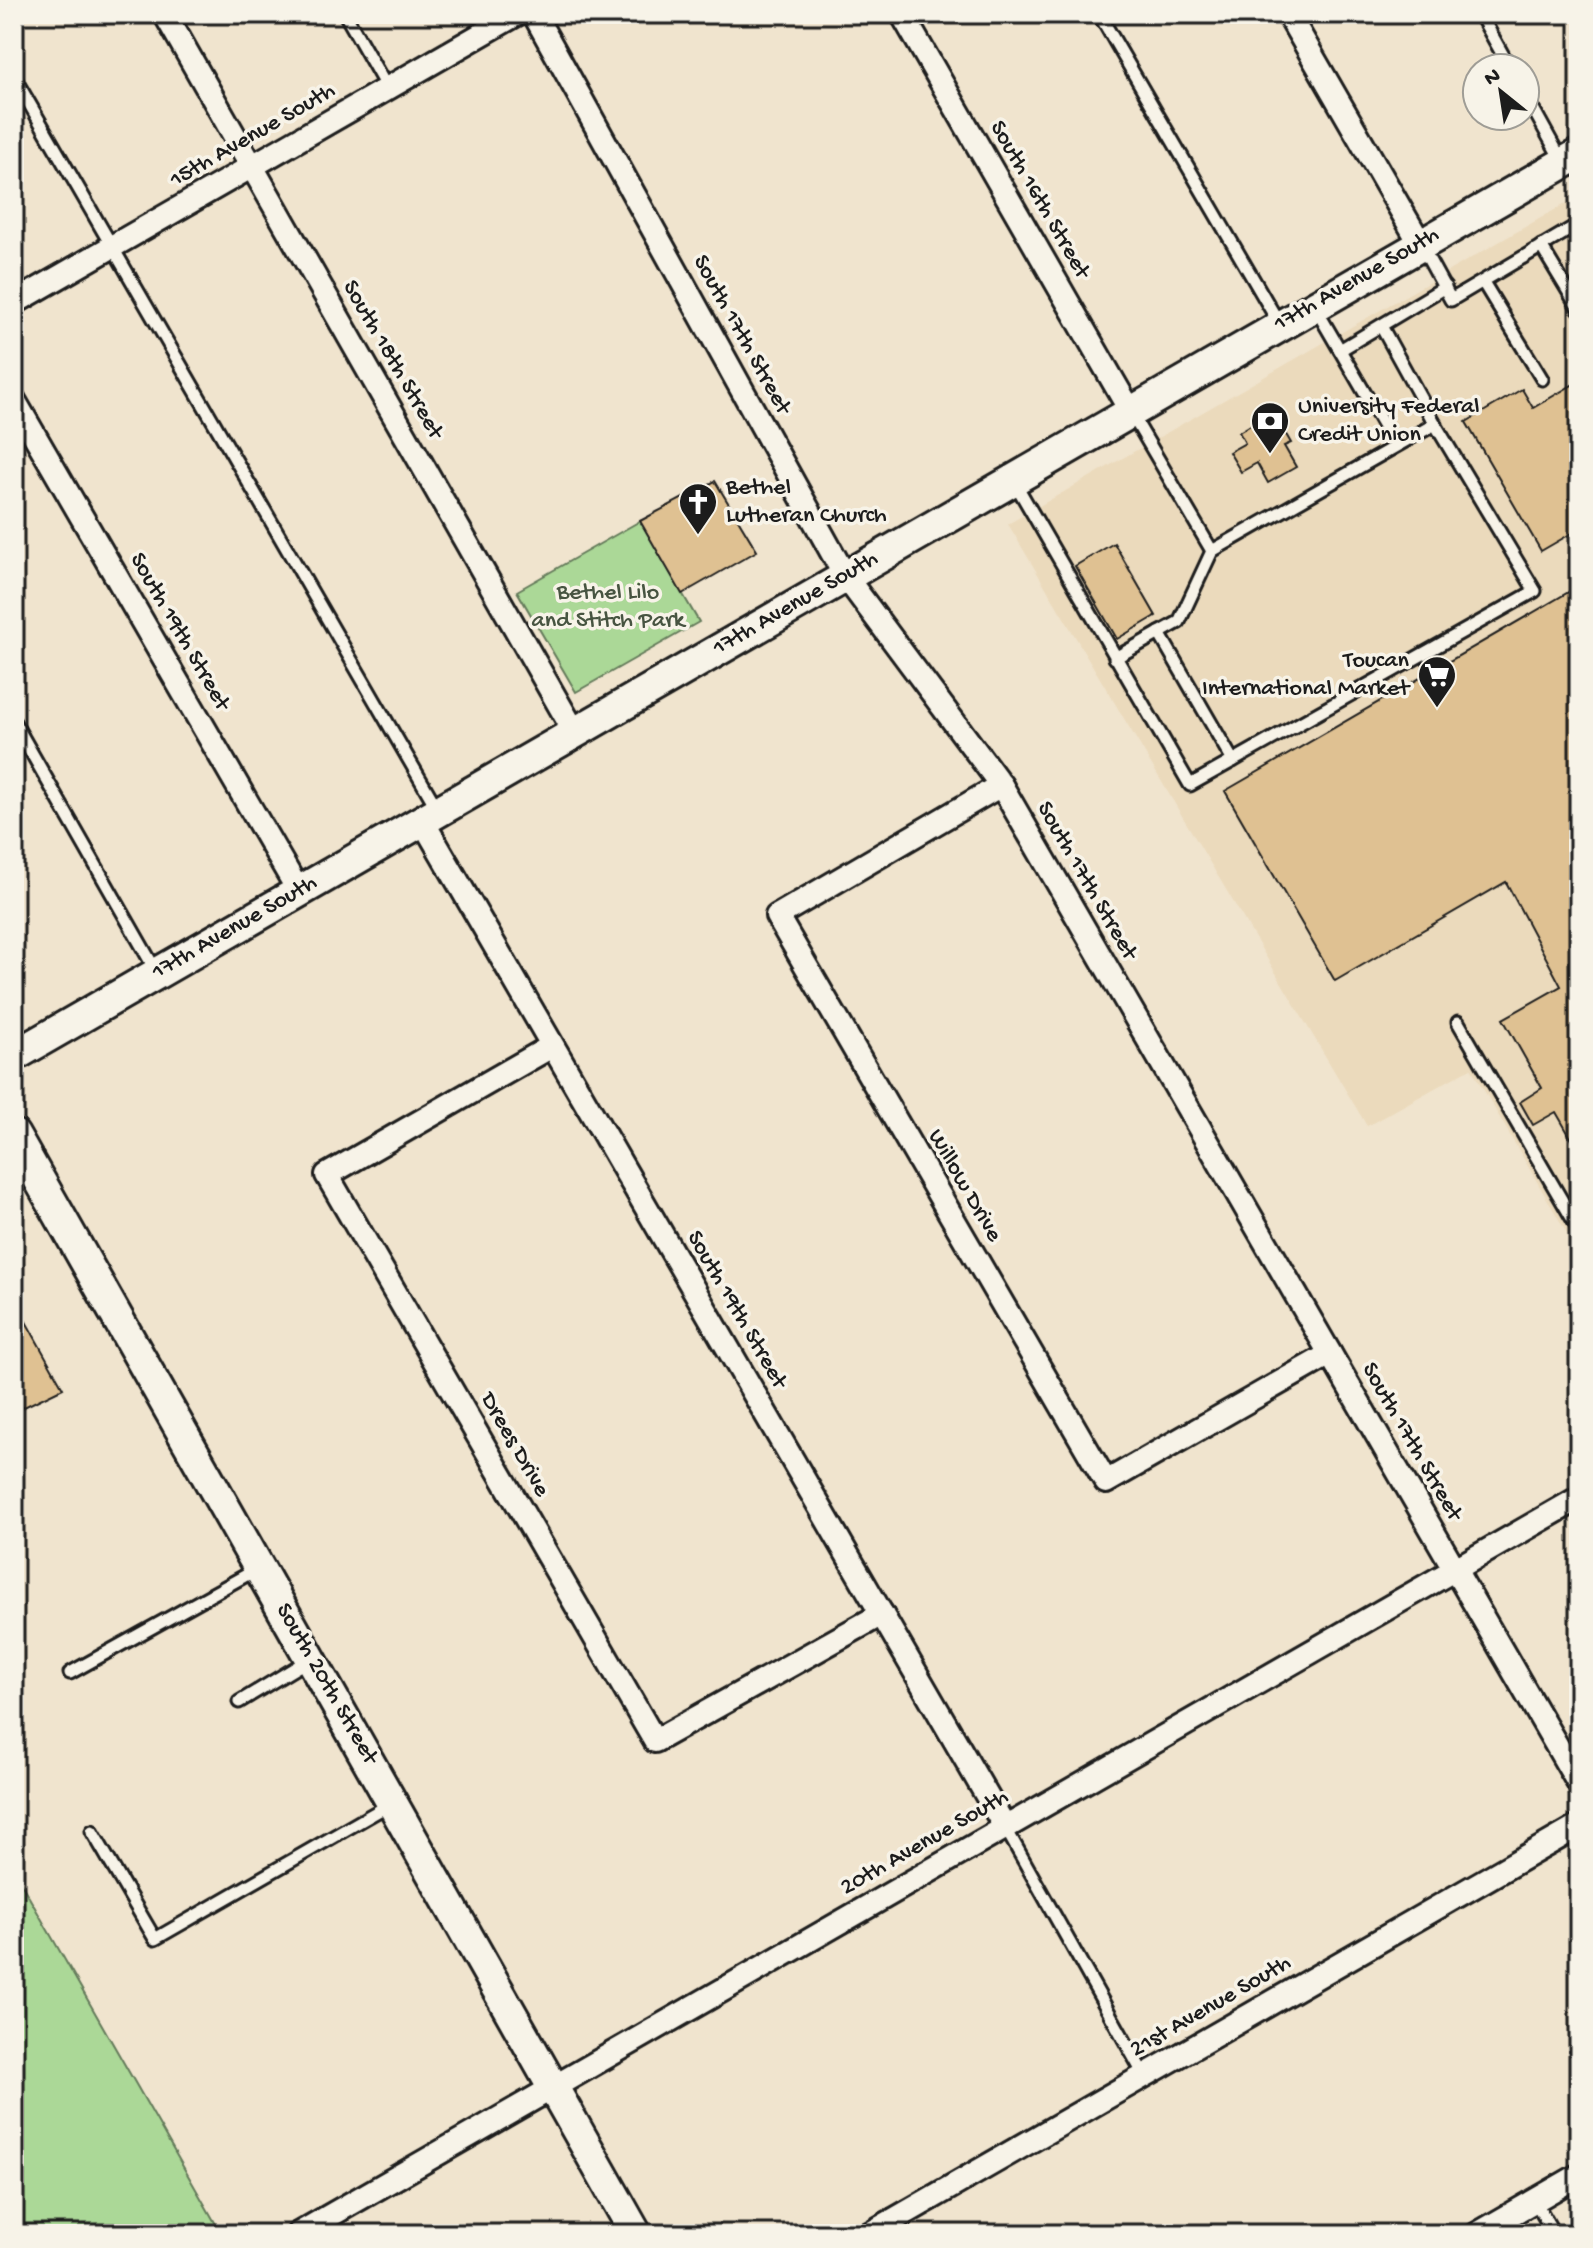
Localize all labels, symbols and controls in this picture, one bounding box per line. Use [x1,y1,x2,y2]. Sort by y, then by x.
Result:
north arrow [1461,52,1541,132]
text: N [1480,63,1506,93]
street label: 15th Avenue South [164,77,341,196]
street label: South 16th Street [982,116,1097,286]
street label: 17th Avenue South [1268,221,1445,340]
street label: South 17th Street [685,250,798,422]
street label: South 18th Street [335,275,450,446]
place label: University Federal Credit Union [1298,393,1480,450]
bank icon: University Federal Credit Union [1249,400,1291,455]
place label: Bethel Lutheran Church [725,474,887,531]
church icon: Bethel Lutheran Church [677,481,719,536]
street label: 17th Avenue South [707,545,884,664]
street label: South 19th Street [122,548,237,718]
park label: Bethel Lilo and Stitch Park [532,579,687,636]
place label: Toucan International Market [1202,647,1411,704]
supermarket icon: Toucan International Market [1416,654,1458,709]
street label: South 17th Street [1029,797,1144,967]
street label: 17th Avenue South [146,869,323,988]
street label: Willow Drive [920,1125,1008,1248]
street label: South 19th Street [679,1226,794,1396]
street label: South 17th Street [1354,1358,1469,1528]
street label: Drees Drive [472,1386,556,1503]
street label: South 20th Street [268,1598,385,1772]
street label: 20th Avenue South [836,1783,1014,1903]
street label: 21st Avenue South [1125,1949,1297,2065]

